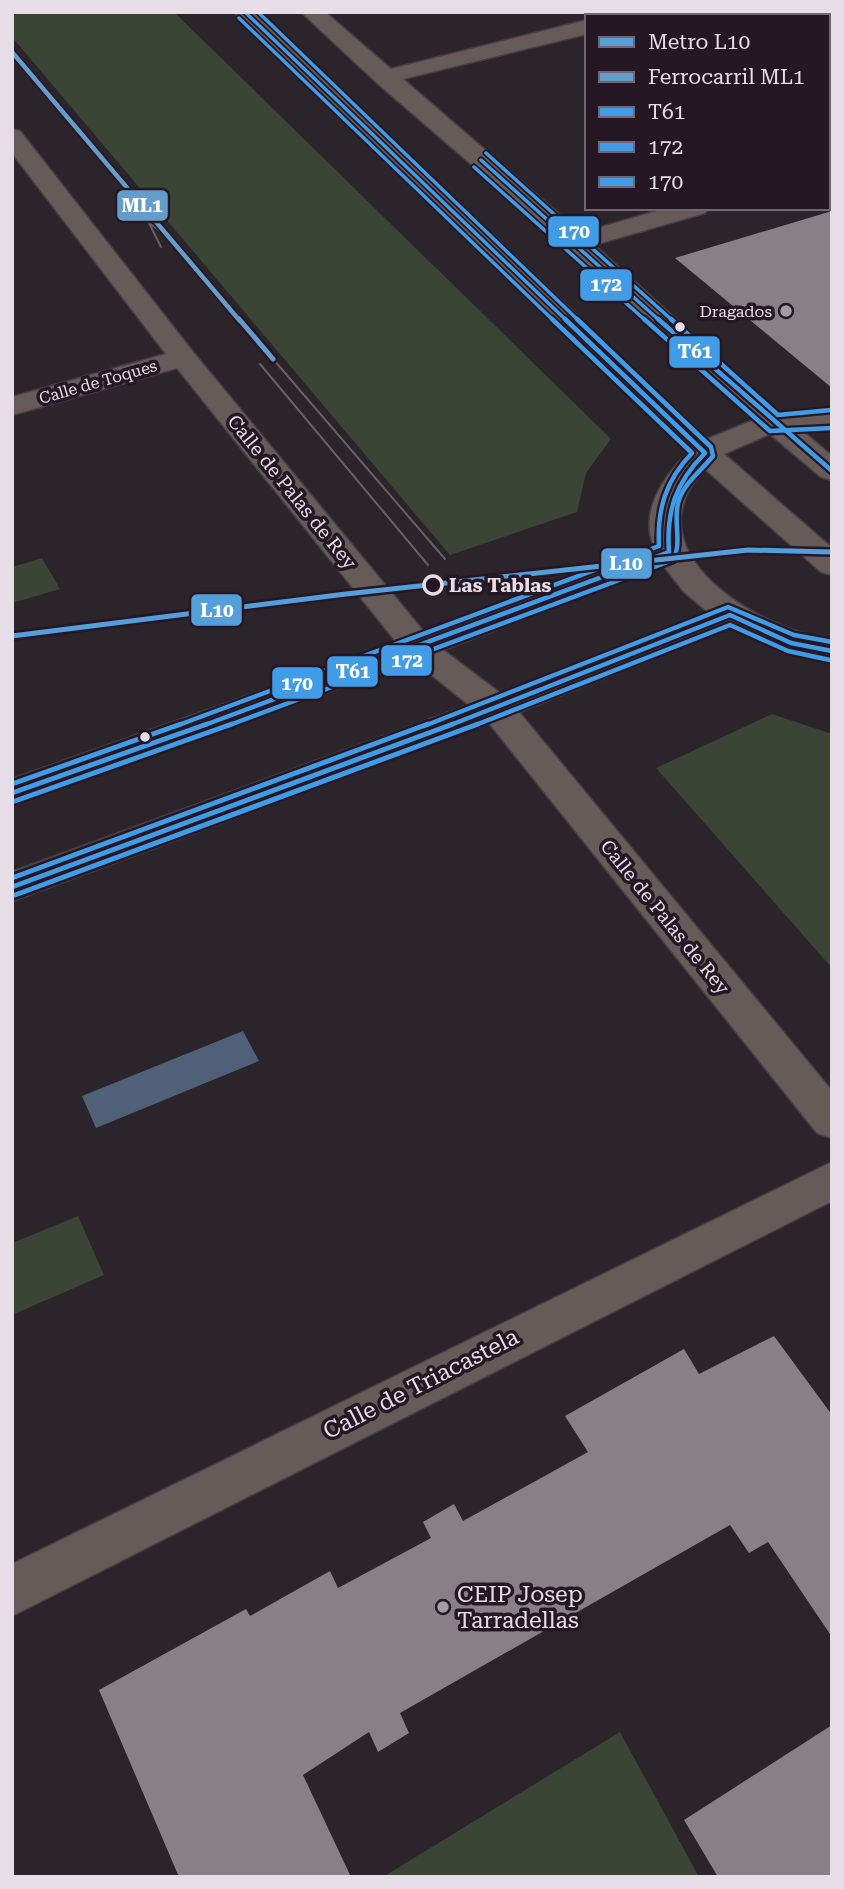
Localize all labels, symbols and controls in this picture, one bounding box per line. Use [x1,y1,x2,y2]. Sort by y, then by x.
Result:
legend [585,14,830,210]
text: Metro L10 [648,30,750,54]
text: Ferrocarril ML1 [648,65,805,89]
text: T61 [648,100,686,124]
text: 172 [648,135,683,159]
text: 170 [648,170,683,194]
line badge: ML1 [116,189,169,222]
text: ML1 [121,194,163,217]
line badge: 170 [547,215,600,248]
text: 170 [558,220,590,243]
line badge: 172 [579,268,633,302]
text: 172 [590,273,622,296]
place label: Dragados [700,302,772,321]
marker: Dragados [778,303,794,319]
unlabelled marker [673,320,687,334]
line badge: T61 [668,335,721,369]
text: T61 [678,340,713,363]
street label: Calle de Toques [37,356,160,408]
street label: Calle de Palas de Rey [223,410,362,574]
line badge: L10 [600,547,653,580]
text: L10 [609,552,643,575]
place label: Las Tablas [449,574,552,597]
marker: Las Tablas [423,575,443,595]
line badge: L10 [190,593,243,627]
text: L10 [200,599,234,622]
line badge: 172 [380,644,433,677]
text: 172 [391,649,423,672]
line badge: T61 [326,655,379,688]
text: T61 [336,660,371,683]
line badge: 170 [271,666,324,700]
text: 170 [281,672,313,695]
unlabelled marker [138,730,152,744]
street label: Calle de Palas de Rey [596,835,735,999]
street label: Calle de Triacastela [319,1323,524,1445]
place label: CEIP Josep Tarradellas [457,1581,583,1634]
marker: CEIP Josep Tarradellas [435,1599,451,1615]

